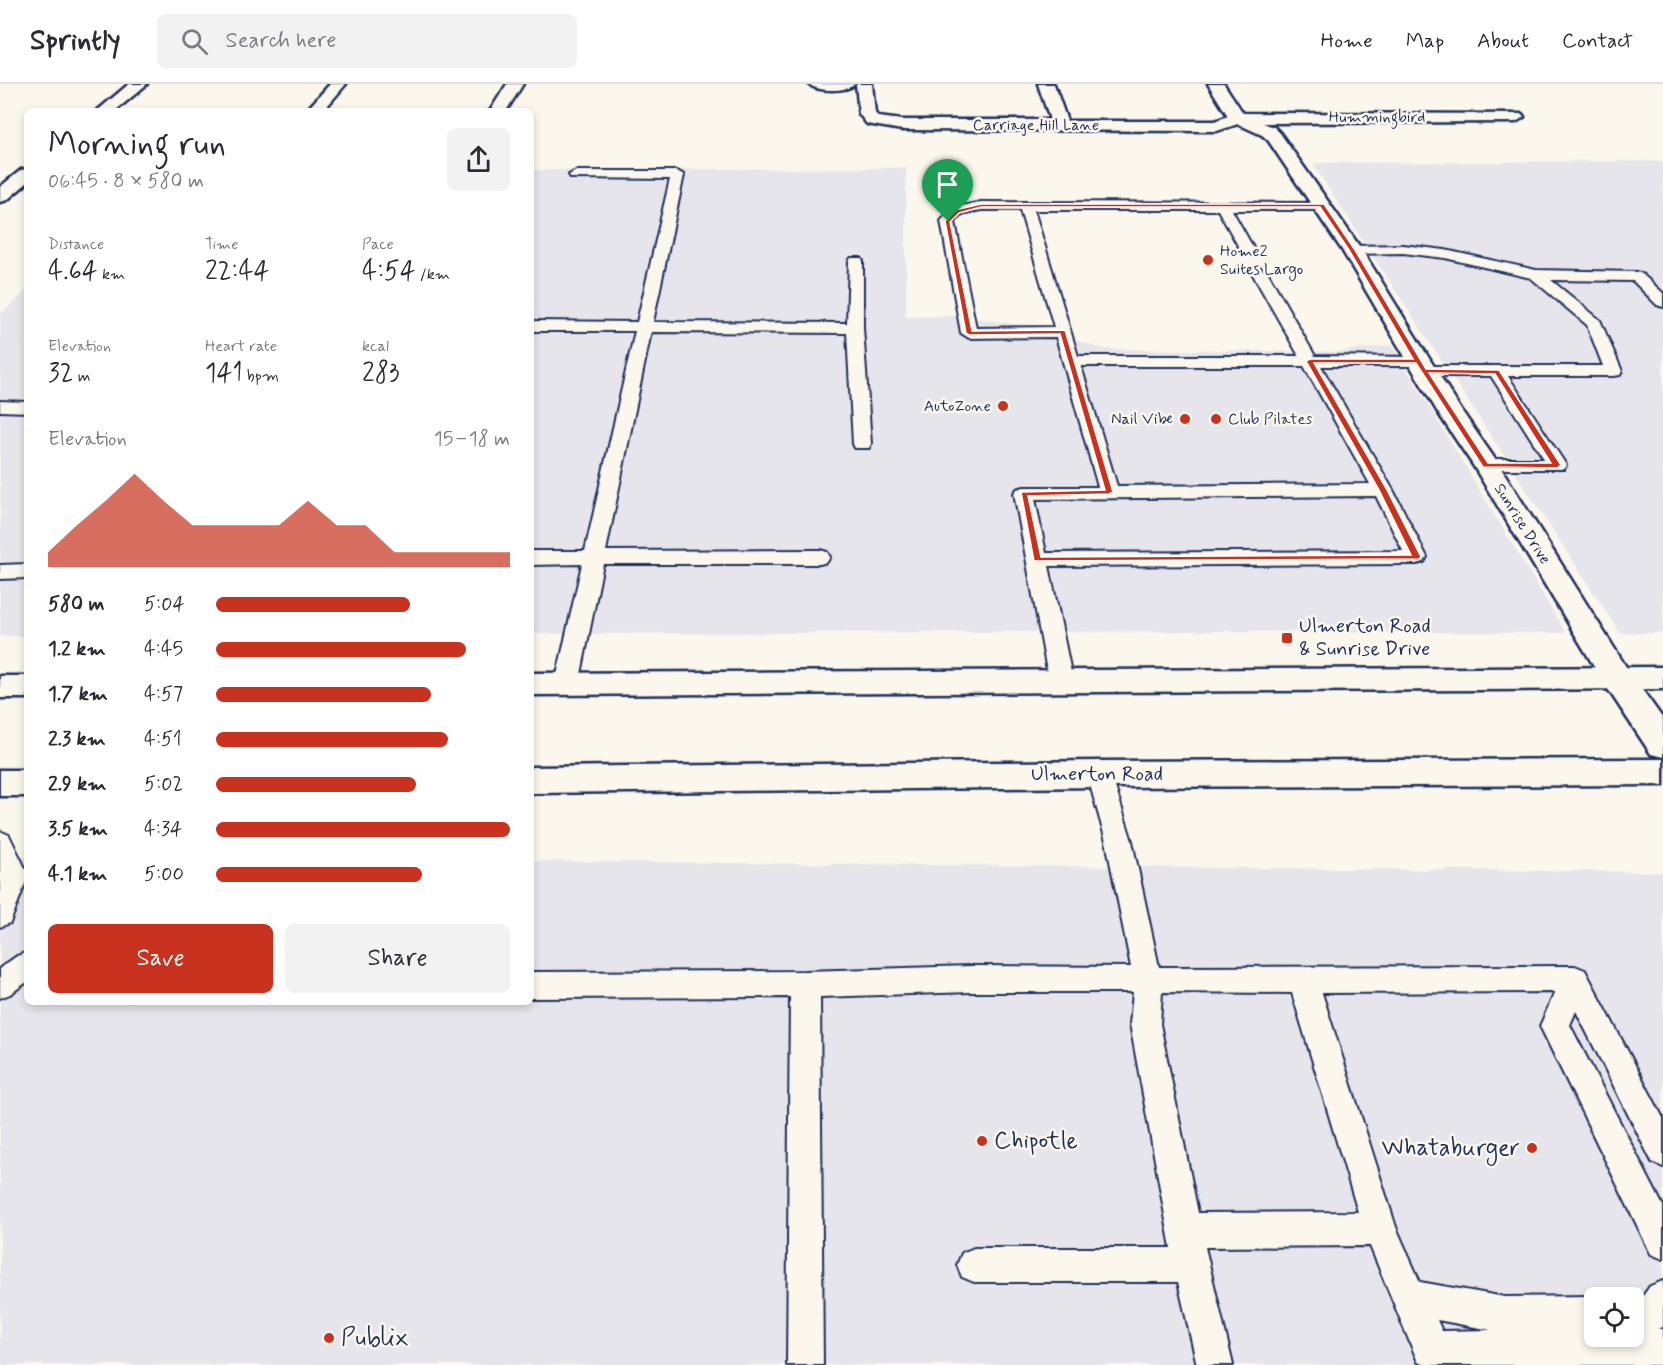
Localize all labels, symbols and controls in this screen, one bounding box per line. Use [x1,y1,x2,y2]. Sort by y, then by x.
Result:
search box [157,14,577,68]
text: Sprintly [30,23,121,60]
icon: search [178,25,211,58]
text: Search here [226,27,336,55]
text: Home [1321,27,1373,55]
text: Map [1406,27,1444,55]
text: About [1477,27,1529,55]
text: Contact [1562,27,1633,55]
street label: Hummingbird [1329,107,1425,129]
street label: Carriage Hill Lane [973,115,1099,136]
text: Morning run [48,123,226,167]
button: share [447,128,510,191]
pin [922,159,973,221]
text: 06:45 · 8 × 580 m [48,168,204,195]
icon: arrive [931,168,964,201]
text: Distance [48,234,104,255]
text: Time [205,234,239,255]
text: Pace [362,234,394,255]
place label: Home2 Suites Largo [1220,241,1303,281]
marker: Home2 Suites Largo [1201,253,1215,267]
text: 4.64 [48,255,98,289]
text: 22:44 [205,255,269,289]
text: 4:54 [362,255,415,289]
text: km [98,264,125,285]
text: /km [415,264,450,285]
text: Elevation [48,336,111,357]
text: Heart rate [205,336,277,357]
text: kcal [362,336,389,357]
text: 32 [48,357,73,391]
text: 141 [205,357,243,391]
text: 283 [362,357,400,391]
text: m [73,366,91,387]
text: bpm [243,366,279,387]
place label: AutoZone [924,396,991,417]
marker: AutoZone [996,399,1010,413]
place label: Nail Vibe [1111,409,1174,430]
place label: Club Pilates [1228,409,1312,430]
marker: Nail Vibe [1178,412,1192,426]
marker: Club Pilates [1209,412,1223,426]
text: Elevation [48,426,127,453]
text: 15–18 m [434,426,510,453]
street label: Sunrise Drive [1489,480,1555,568]
text: 580 m [48,591,104,618]
text: 5:04 [144,591,185,618]
place label: Ulmerton Road & Sunrise Drive [1299,613,1431,663]
marker: Ulmerton Road & Sunrise Drive [1280,631,1294,645]
text: 1.2 km [48,636,105,663]
text: 4:45 [144,636,183,663]
text: 1.7 km [48,681,108,708]
text: 4:57 [144,681,183,708]
text: 2.3 km [48,726,106,753]
text: 4:51 [144,726,182,753]
street label: Ulmerton Road [1031,761,1163,788]
text: 2.9 km [48,771,106,798]
text: 5:02 [144,771,183,798]
text: 3.5 km [48,816,108,843]
text: 4:34 [144,816,182,843]
text: 4.1 km [48,861,107,888]
text: 5:00 [144,861,184,888]
button: Save [48,924,273,993]
button: Share [285,924,510,993]
place label: Chipotle [994,1126,1078,1157]
place label: Whataburger [1382,1133,1520,1166]
marker: Chipotle [975,1134,989,1148]
marker: Whataburger [1525,1141,1539,1155]
map controls [1584,1287,1644,1347]
button: locate [1584,1287,1644,1347]
place label: Publix [341,1323,409,1354]
marker: Publix [322,1331,336,1345]

